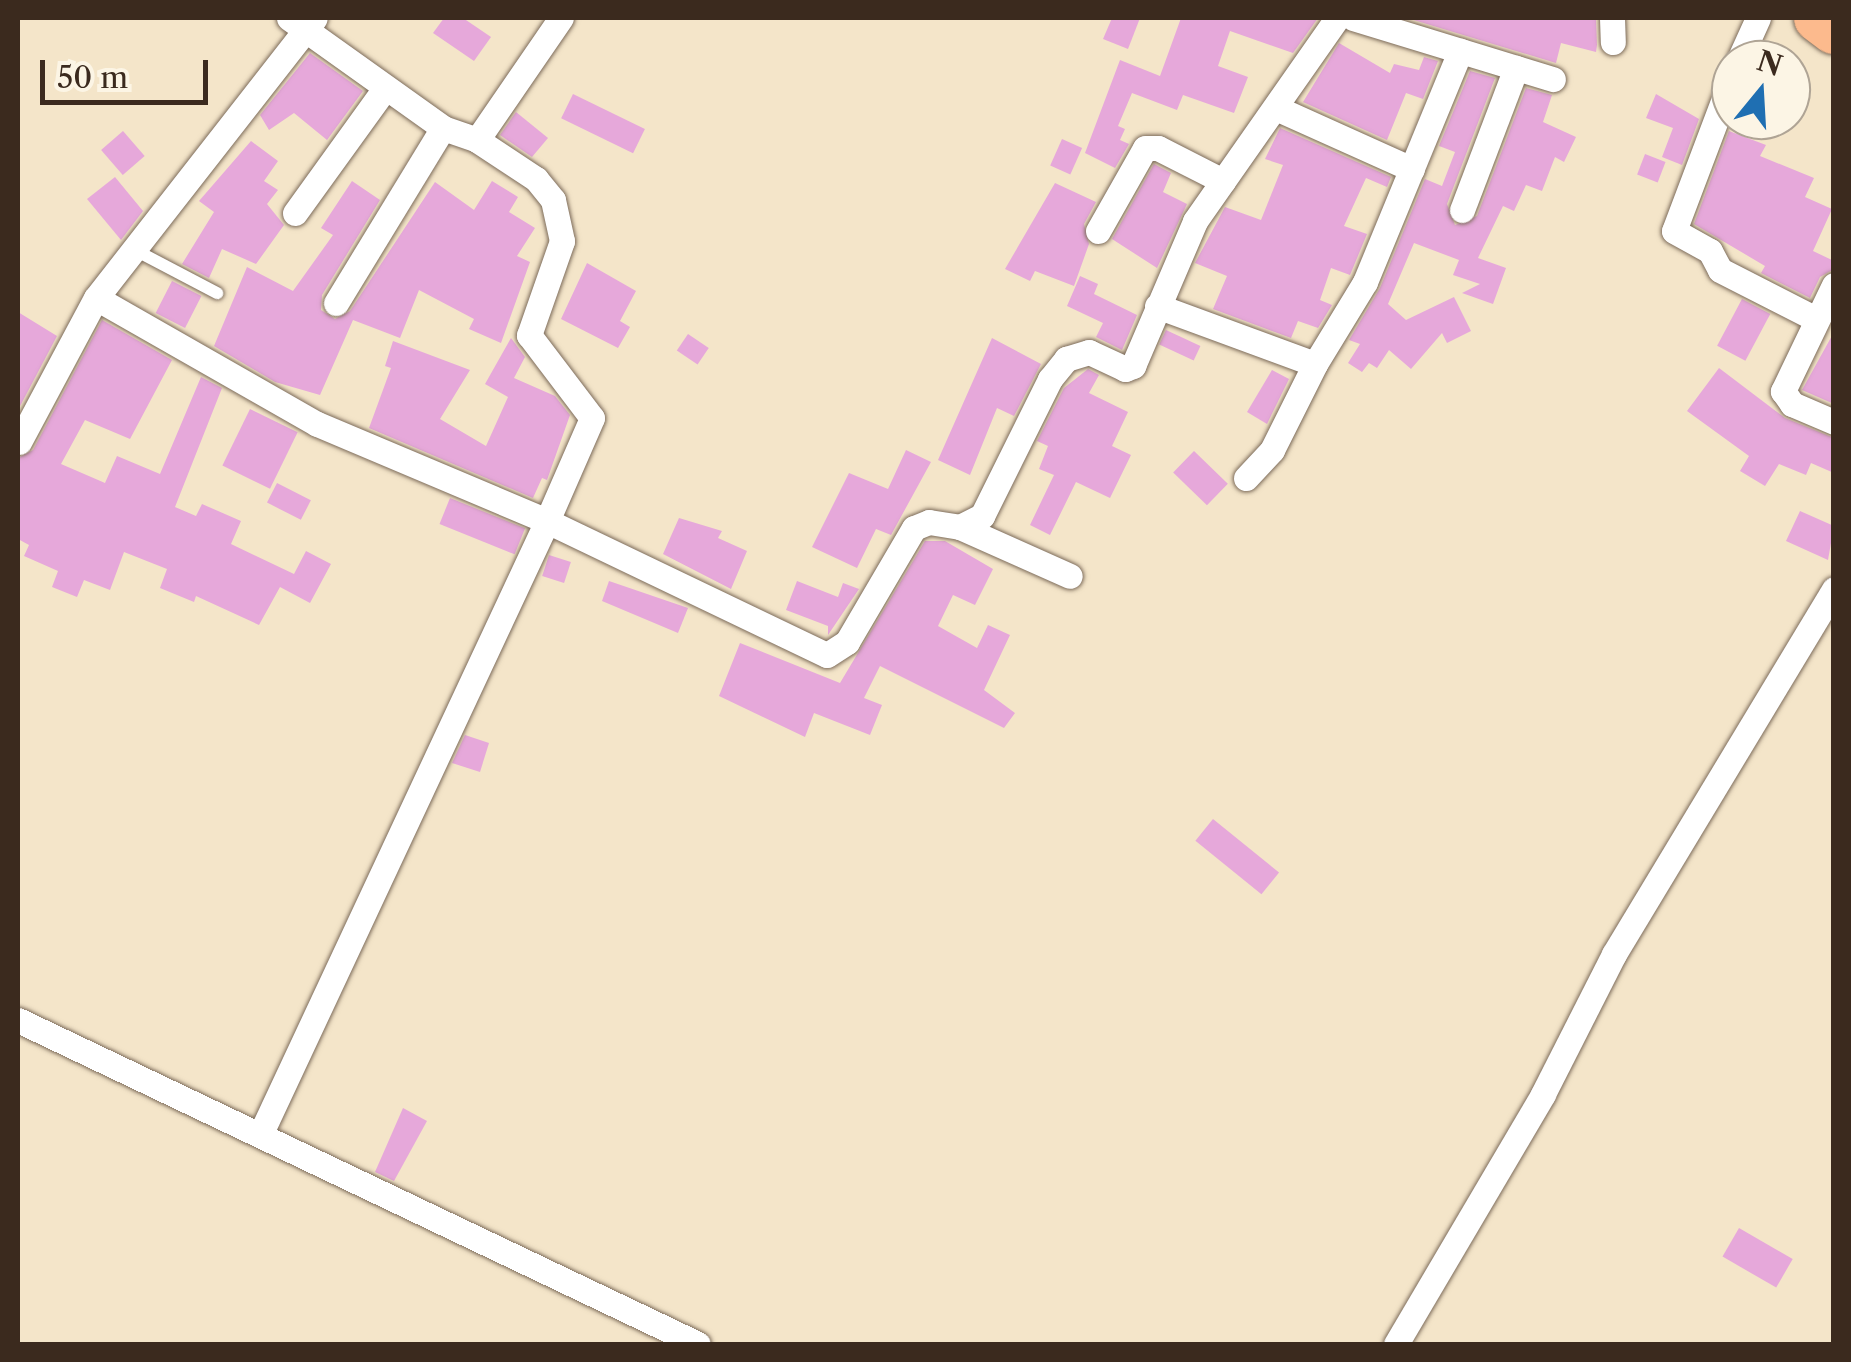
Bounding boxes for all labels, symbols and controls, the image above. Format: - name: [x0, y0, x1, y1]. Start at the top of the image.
- scale bar: [45, 40, 212, 102]
- north arrow: [1711, 40, 1811, 140]
- text: N: [1753, 43, 1786, 83]
- text: 50 m: [57, 59, 128, 96]

